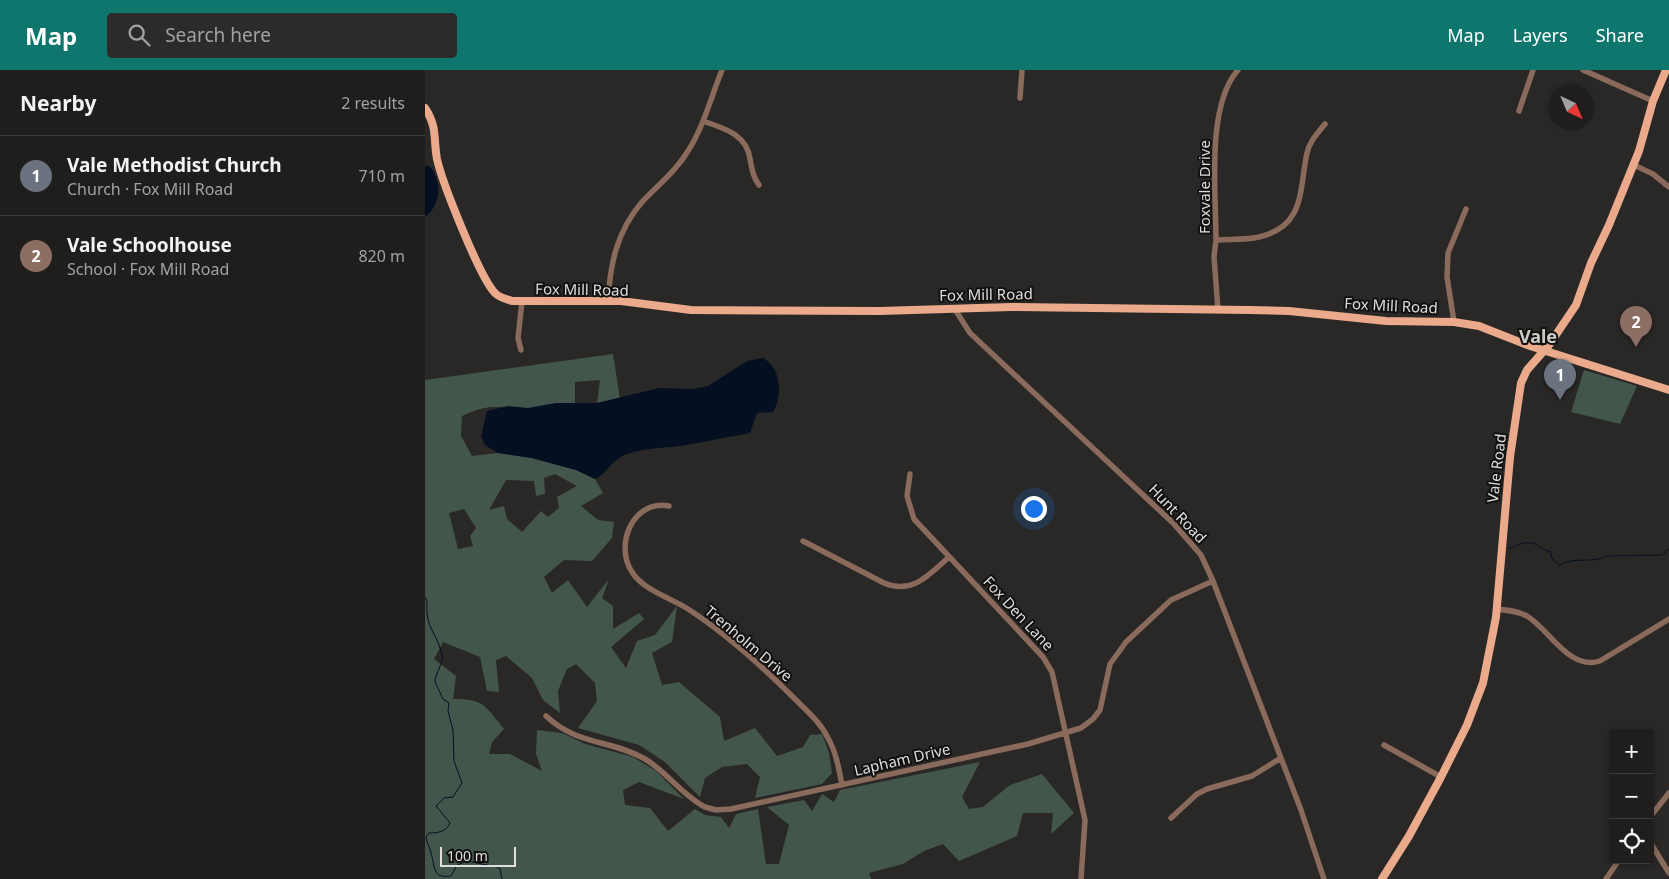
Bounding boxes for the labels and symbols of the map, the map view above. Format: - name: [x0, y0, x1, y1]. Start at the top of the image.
- north arrow: [1549, 85, 1594, 130]
- street label: Foxvale Drive: [1194, 140, 1214, 234]
- street label: Fox Mill Road: [535, 278, 629, 300]
- street label: Fox Mill Road: [939, 283, 1033, 305]
- street label: Fox Mill Road: [1344, 293, 1438, 317]
- pin: 2: [1620, 306, 1652, 347]
- district label: Vale: [1519, 324, 1557, 348]
- pin: 1: [1544, 359, 1576, 400]
- street label: Vale Road: [1482, 432, 1510, 504]
- street label: Hunt Road: [1145, 479, 1211, 547]
- your location: [1021, 496, 1047, 522]
- street label: Fox Den Lane: [979, 571, 1059, 655]
- street label: Trenholm Drive: [701, 600, 797, 686]
- street label: Lapham Drive: [852, 738, 952, 780]
- scale bar: [440, 844, 516, 867]

